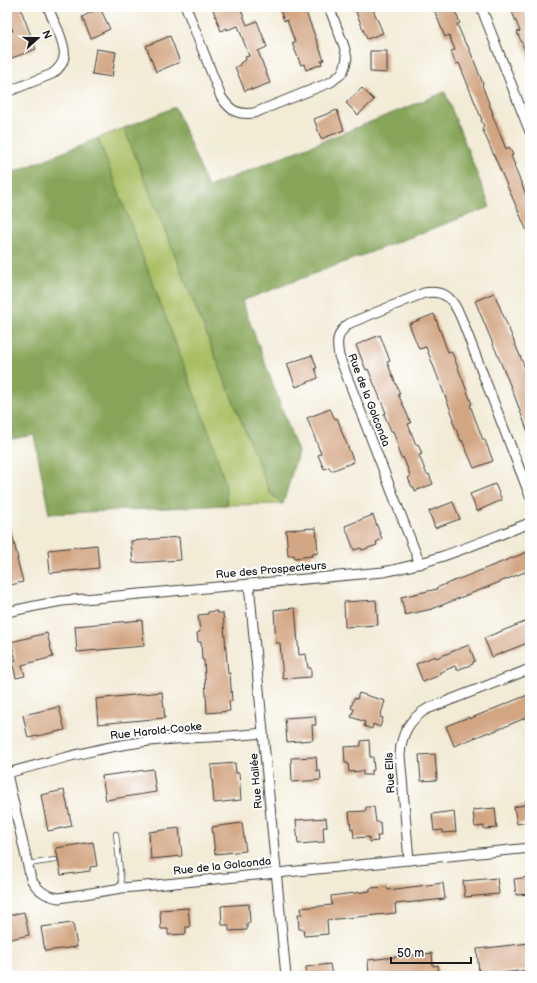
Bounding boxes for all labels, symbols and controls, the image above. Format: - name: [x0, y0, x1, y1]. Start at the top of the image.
- north arrow: [18, 18, 58, 58]
- text: N: [39, 28, 54, 41]
- street label: Rue de la Golconda: [345, 352, 393, 448]
- street label: Rue des Prospecteurs: [215, 559, 327, 581]
- street label: Rue Harold-Cooke: [109, 720, 203, 742]
- street label: Rue Hallée: [247, 752, 265, 809]
- street label: Rue Ells: [382, 752, 398, 794]
- street label: Rue de la Golconda: [172, 854, 272, 878]
- scale bar: [391, 939, 471, 965]
- text: 50 m: [397, 946, 424, 961]

